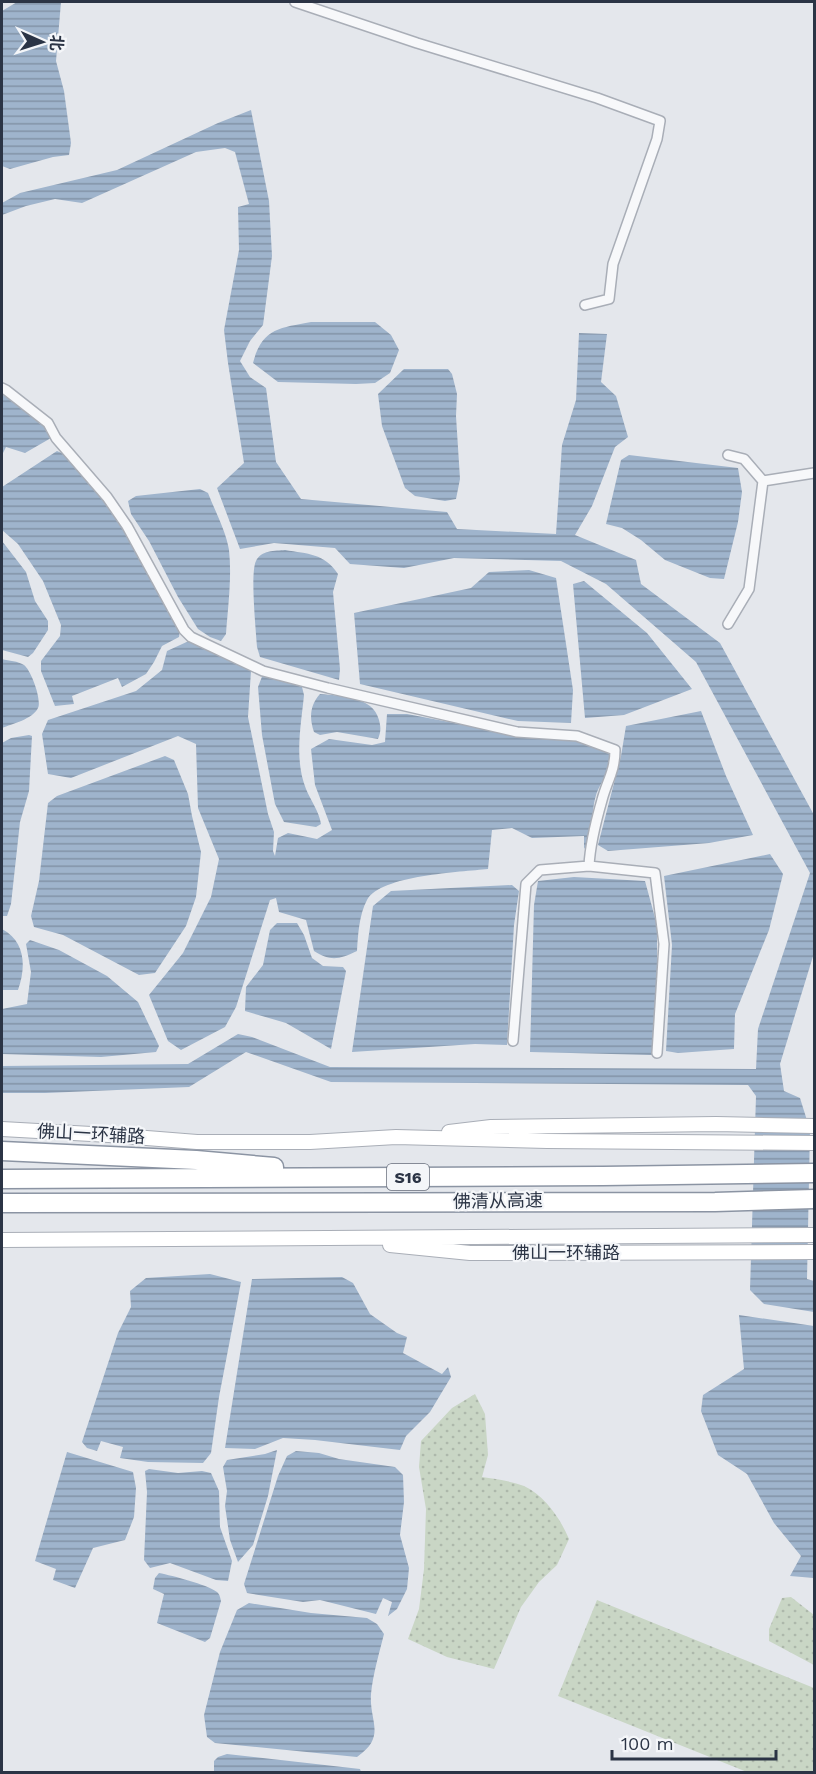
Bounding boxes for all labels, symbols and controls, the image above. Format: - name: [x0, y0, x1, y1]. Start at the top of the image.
- north arrow: [12, 12, 72, 72]
- text: 北: [47, 34, 66, 51]
- street label: 佛山一环辅路: [37, 1120, 146, 1147]
- road number: S16: [387, 1164, 429, 1190]
- street label: 佛清从高速: [453, 1189, 543, 1212]
- street label: 佛山一环辅路: [512, 1242, 620, 1263]
- scale bar: [612, 1723, 776, 1761]
- text: 100 m: [621, 1733, 674, 1754]

